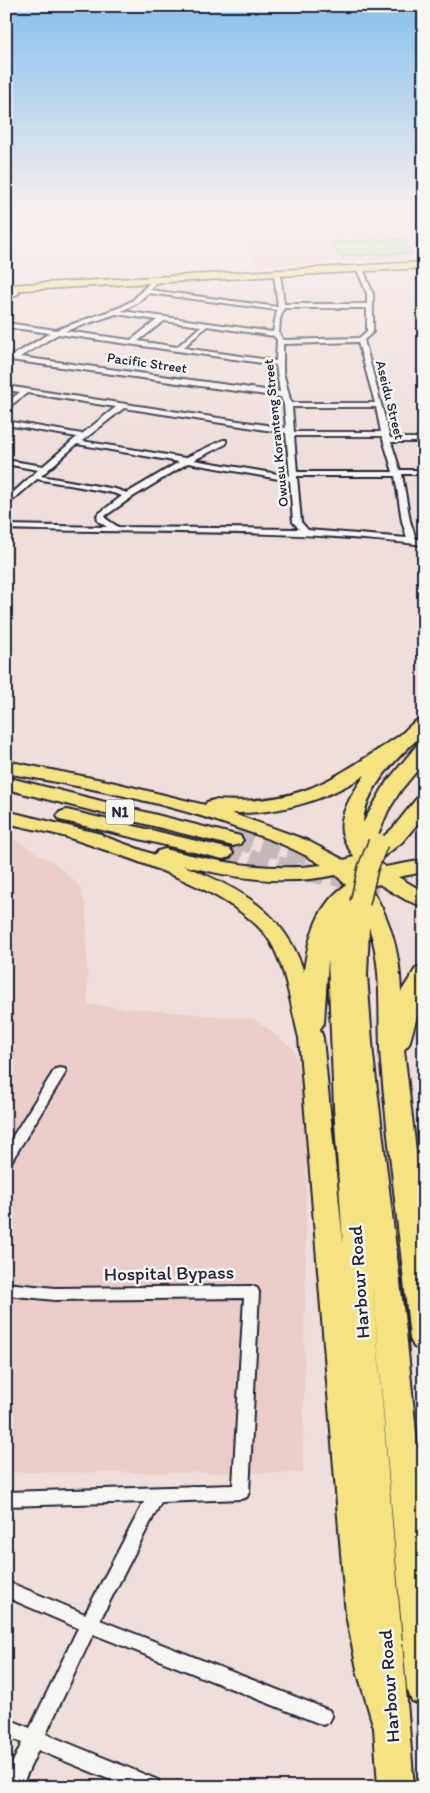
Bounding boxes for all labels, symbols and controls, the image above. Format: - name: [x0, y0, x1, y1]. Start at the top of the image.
- street label: Pacific Street: [106, 349, 188, 377]
- street label: Owusu Koranteng Street: [260, 358, 292, 508]
- street label: Aseidu Street: [372, 359, 408, 441]
- road number: N1: [106, 800, 134, 824]
- street label: Harbour Road: [344, 1224, 374, 1339]
- street label: Hospital Bypass: [104, 1260, 234, 1286]
- street label: Harbour Road: [374, 1628, 404, 1743]

